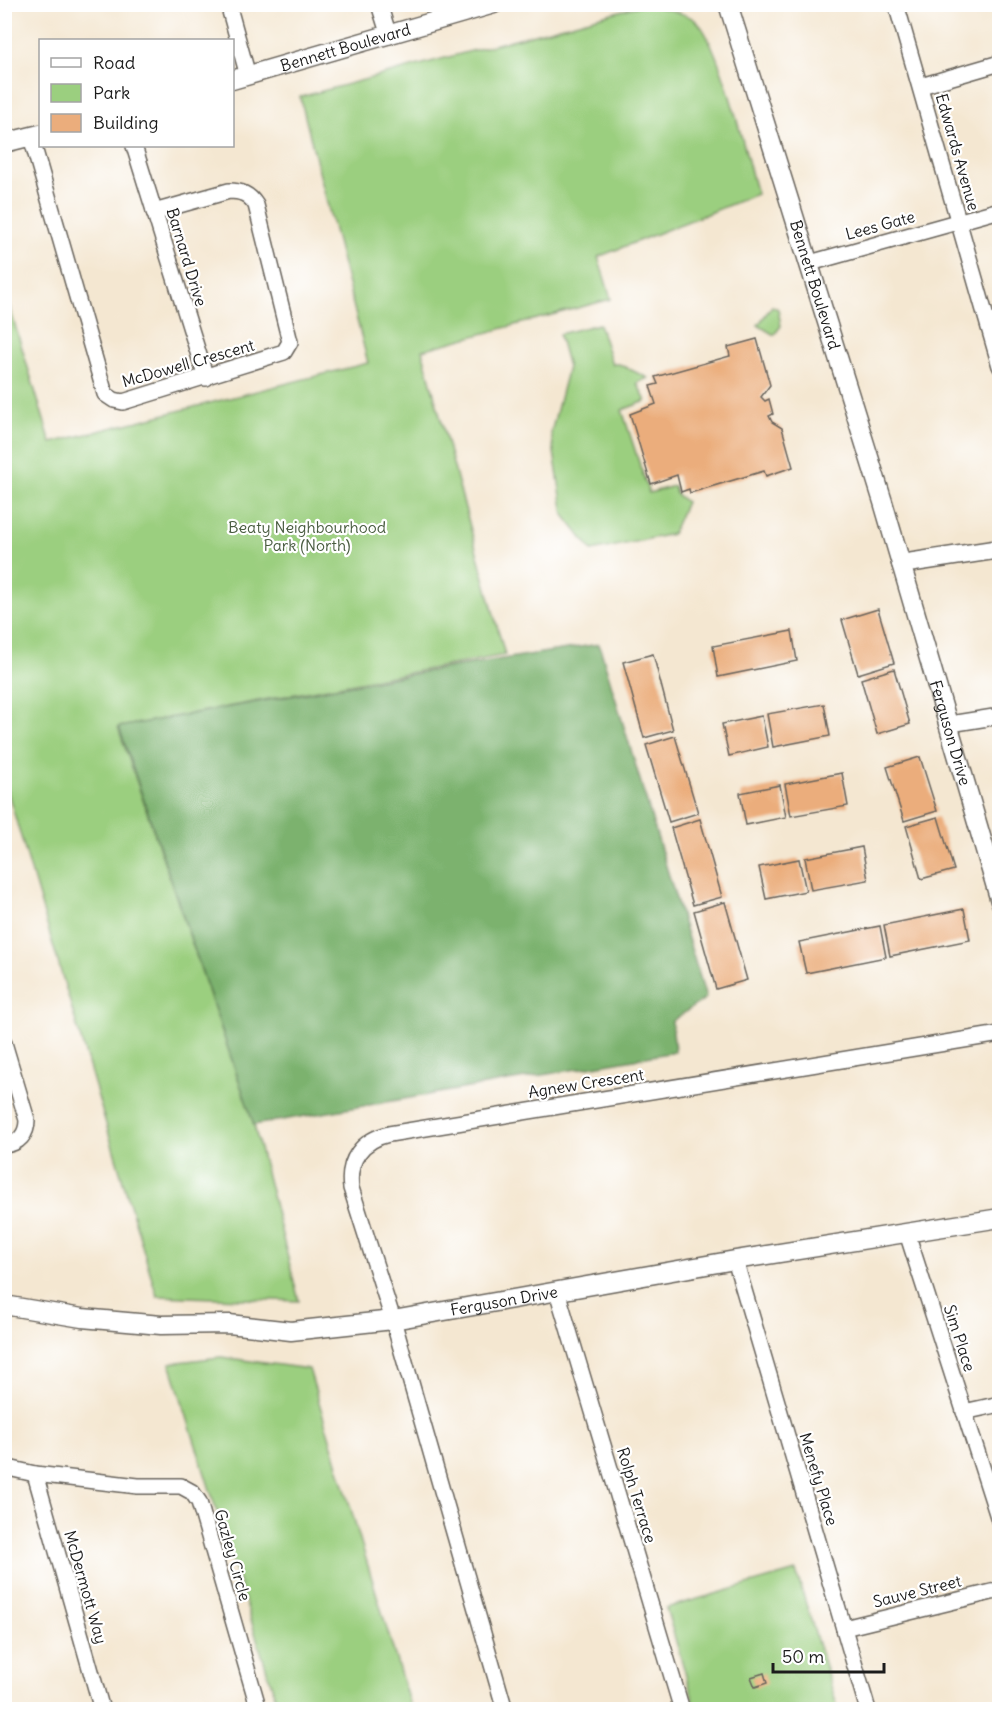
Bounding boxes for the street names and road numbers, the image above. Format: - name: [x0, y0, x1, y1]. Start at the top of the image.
- street label: Bennett Boulevard: [278, 19, 413, 75]
- street label: Edwards Avenue: [932, 91, 984, 213]
- street label: Barnard Drive: [163, 205, 211, 309]
- street label: Lees Gate: [843, 206, 917, 244]
- street label: Bennett Boulevard: [786, 218, 845, 352]
- street label: McDowell Crescent: [120, 334, 257, 391]
- street label: Ferguson Drive: [926, 678, 976, 788]
- street label: Agnew Crescent: [527, 1064, 646, 1102]
- street label: Ferguson Drive: [449, 1281, 559, 1320]
- street label: Sim Place: [940, 1302, 980, 1374]
- street label: Menefy Place: [795, 1430, 843, 1528]
- street label: Rolph Terrace: [613, 1445, 661, 1545]
- street label: Gazley Circle: [210, 1507, 256, 1603]
- street label: McDermott Way: [60, 1528, 112, 1646]
- street label: Sauve Street: [871, 1570, 964, 1612]

